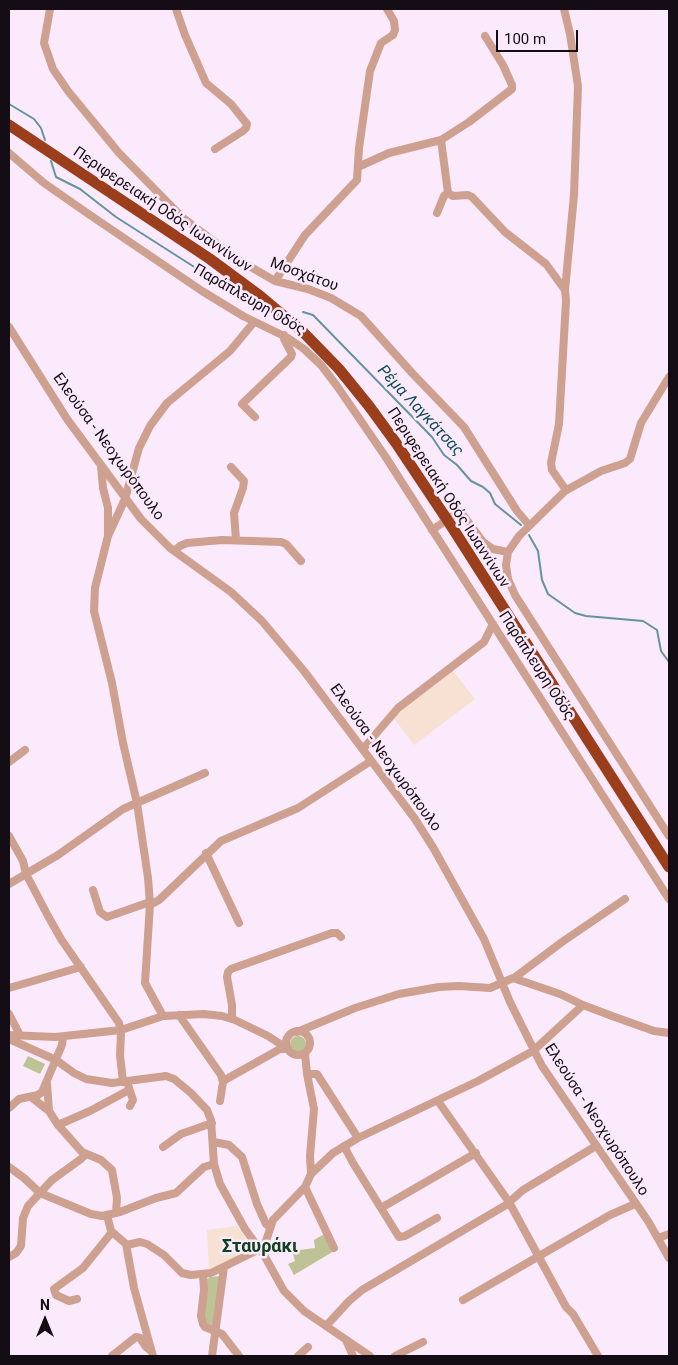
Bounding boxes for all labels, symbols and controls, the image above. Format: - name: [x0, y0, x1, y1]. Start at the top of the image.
- scale bar: [498, 20, 580, 52]
- text: 100 m: [504, 30, 546, 48]
- street label: Περιφερειακή Οδός Ιωαννίνων: [69, 143, 255, 277]
- street label: Μοσχάτου: [267, 254, 341, 296]
- street label: Παράπλευρη Οδός: [190, 261, 308, 339]
- water label: Ρέμα Λαγκάτσας: [373, 361, 467, 461]
- street label: Ελεούσα - Νεοχωρόπουλο: [48, 370, 168, 524]
- street label: Περιφερειακή Οδός Ιωαννίνων: [383, 404, 513, 592]
- street label: Παράπλευρη Οδός: [494, 608, 578, 724]
- street label: Ελεούσα - Νεοχωρόπουλο: [325, 681, 445, 835]
- street label: Ελεούσα - Νεοχωρόπουλο: [540, 1041, 652, 1199]
- district label: Σταυράκι: [222, 1236, 298, 1258]
- north arrow: [20, 1295, 70, 1345]
- text: N: [40, 1297, 50, 1313]

